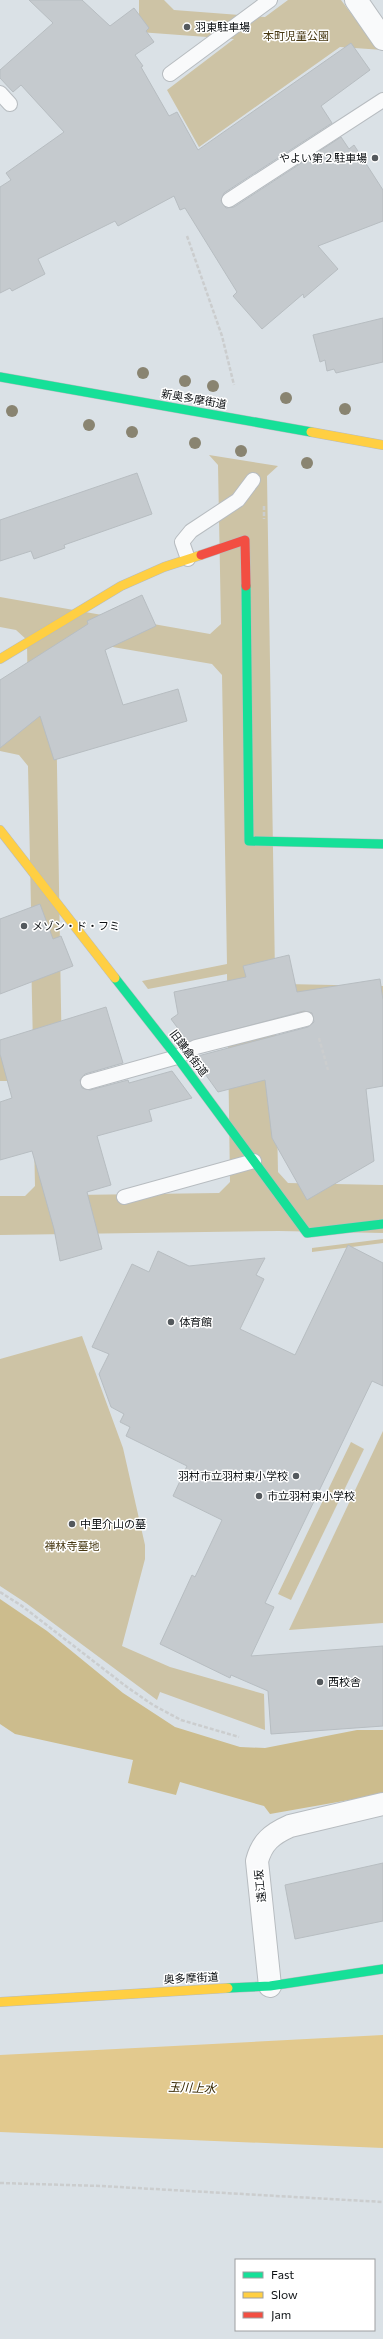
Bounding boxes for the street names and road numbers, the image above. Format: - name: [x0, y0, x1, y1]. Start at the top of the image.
- street label: 新奥多摩街道: [160, 386, 228, 411]
- street label: 旧鎌倉街道: [168, 1027, 211, 1079]
- street label: 遠江坂: [251, 1869, 268, 1903]
- street label: 奥多摩街道: [163, 1970, 219, 1985]

